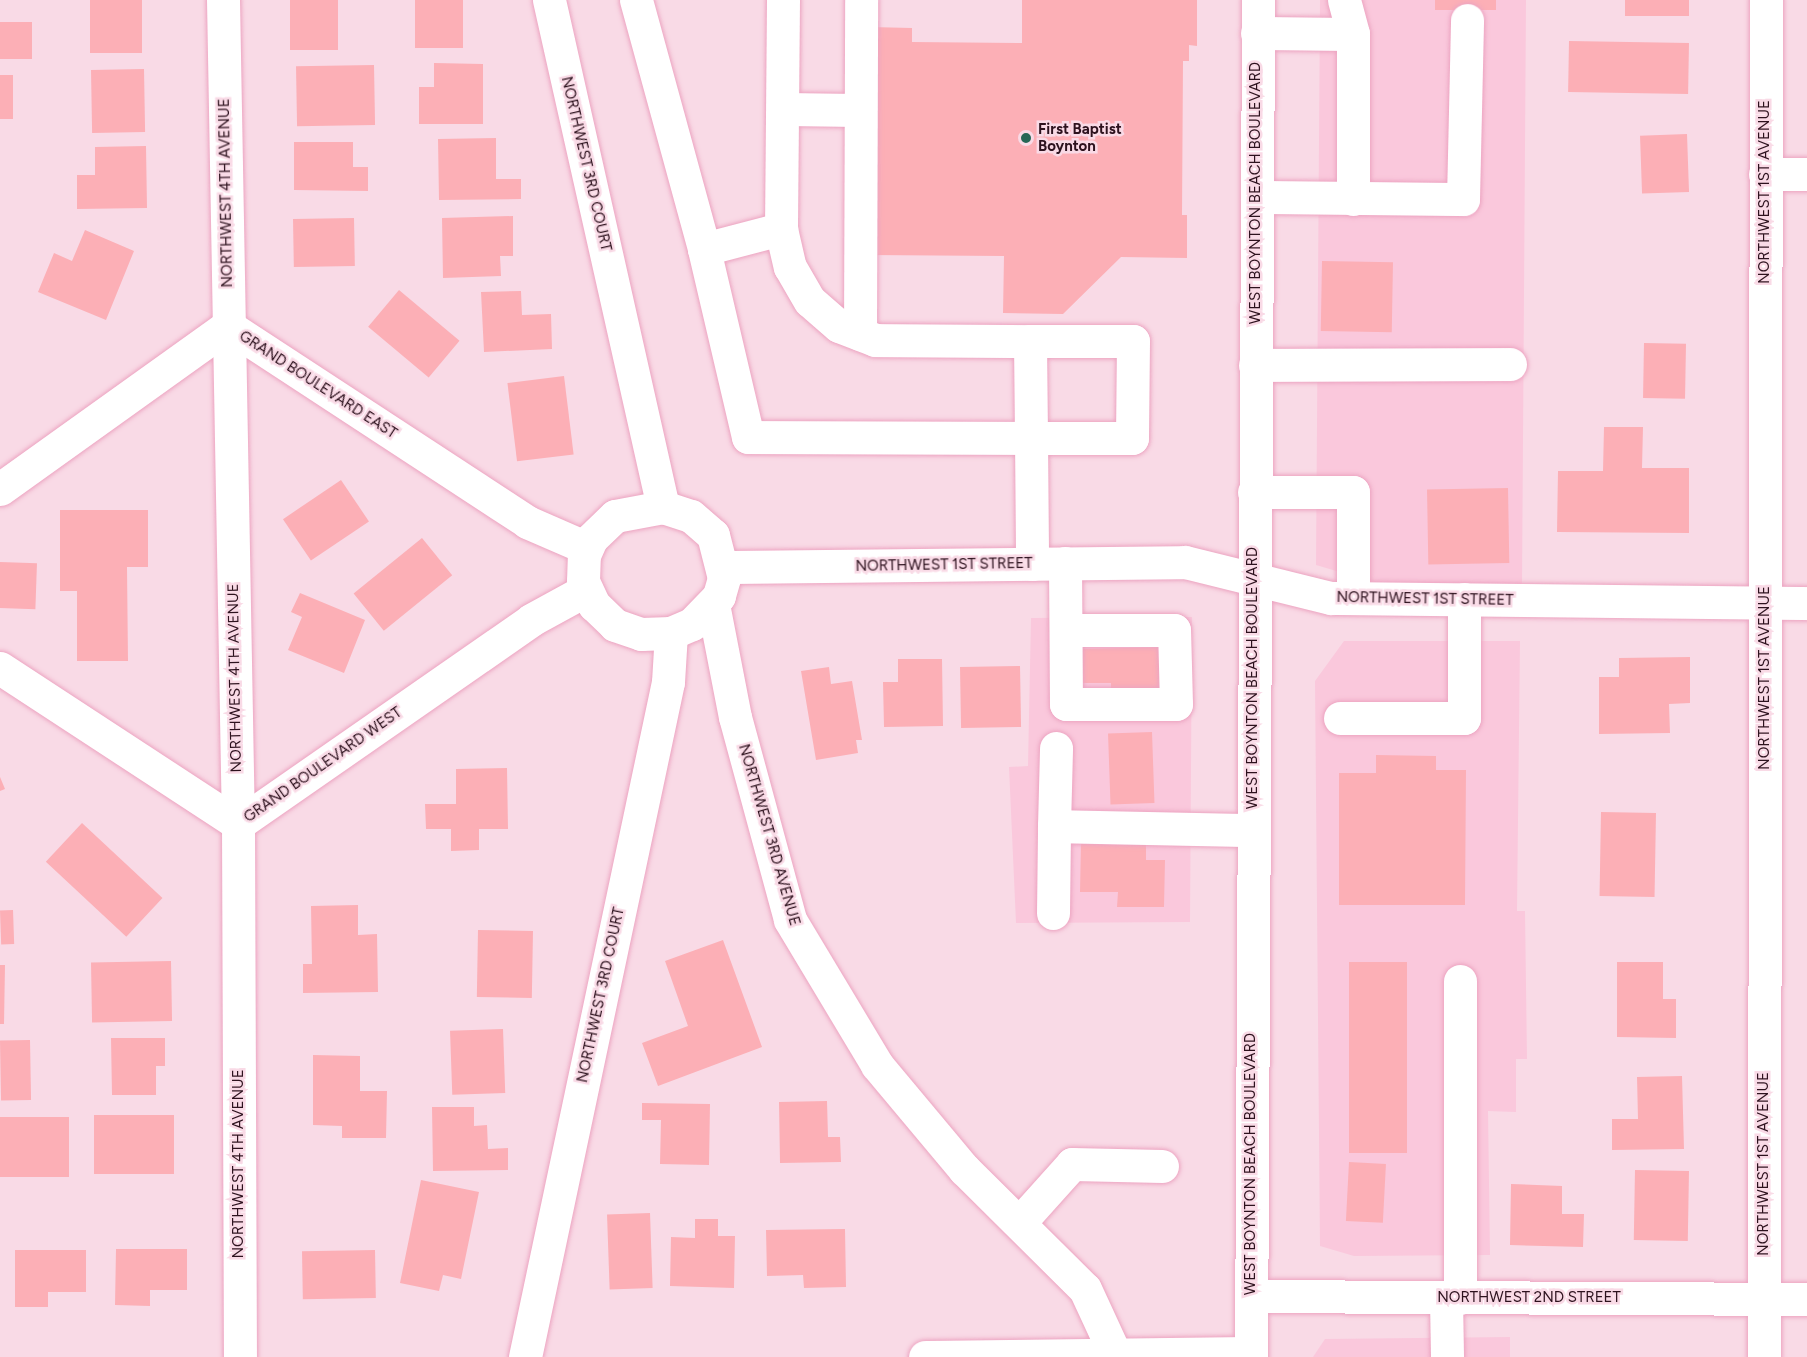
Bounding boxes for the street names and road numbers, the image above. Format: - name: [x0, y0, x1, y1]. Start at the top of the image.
- street label: WEST BOYNTON BEACH BOULEVARD: [1247, 62, 1265, 324]
- street label: NORTHWEST 3RD COURT: [557, 75, 615, 253]
- street label: NORTHWEST 4TH AVENUE: [215, 98, 237, 288]
- street label: NORTHWEST 1ST AVENUE: [1756, 100, 1774, 284]
- street label: GRAND BOULEVARD EAST: [236, 327, 400, 443]
- street label: WEST BOYNTON BEACH BOULEVARD: [1244, 547, 1262, 809]
- street label: NORTHWEST 1ST STREET: [855, 554, 1033, 576]
- street label: NORTHWEST 4TH AVENUE: [224, 583, 246, 773]
- street label: NORTHWEST 1ST AVENUE: [1756, 586, 1774, 770]
- street label: NORTHWEST 1ST STREET: [1336, 588, 1514, 610]
- street label: GRAND BOULEVARD WEST: [241, 703, 405, 827]
- street label: NORTHWEST 3RD AVENUE: [734, 742, 804, 928]
- street label: NORTHWEST 3RD COURT: [574, 906, 628, 1084]
- street label: WEST BOYNTON BEACH BOULEVARD: [1242, 1033, 1260, 1295]
- street label: NORTHWEST 4TH AVENUE: [230, 1069, 248, 1259]
- street label: NORTHWEST 1ST AVENUE: [1755, 1072, 1773, 1256]
- street label: NORTHWEST 2ND STREET: [1437, 1289, 1621, 1307]

